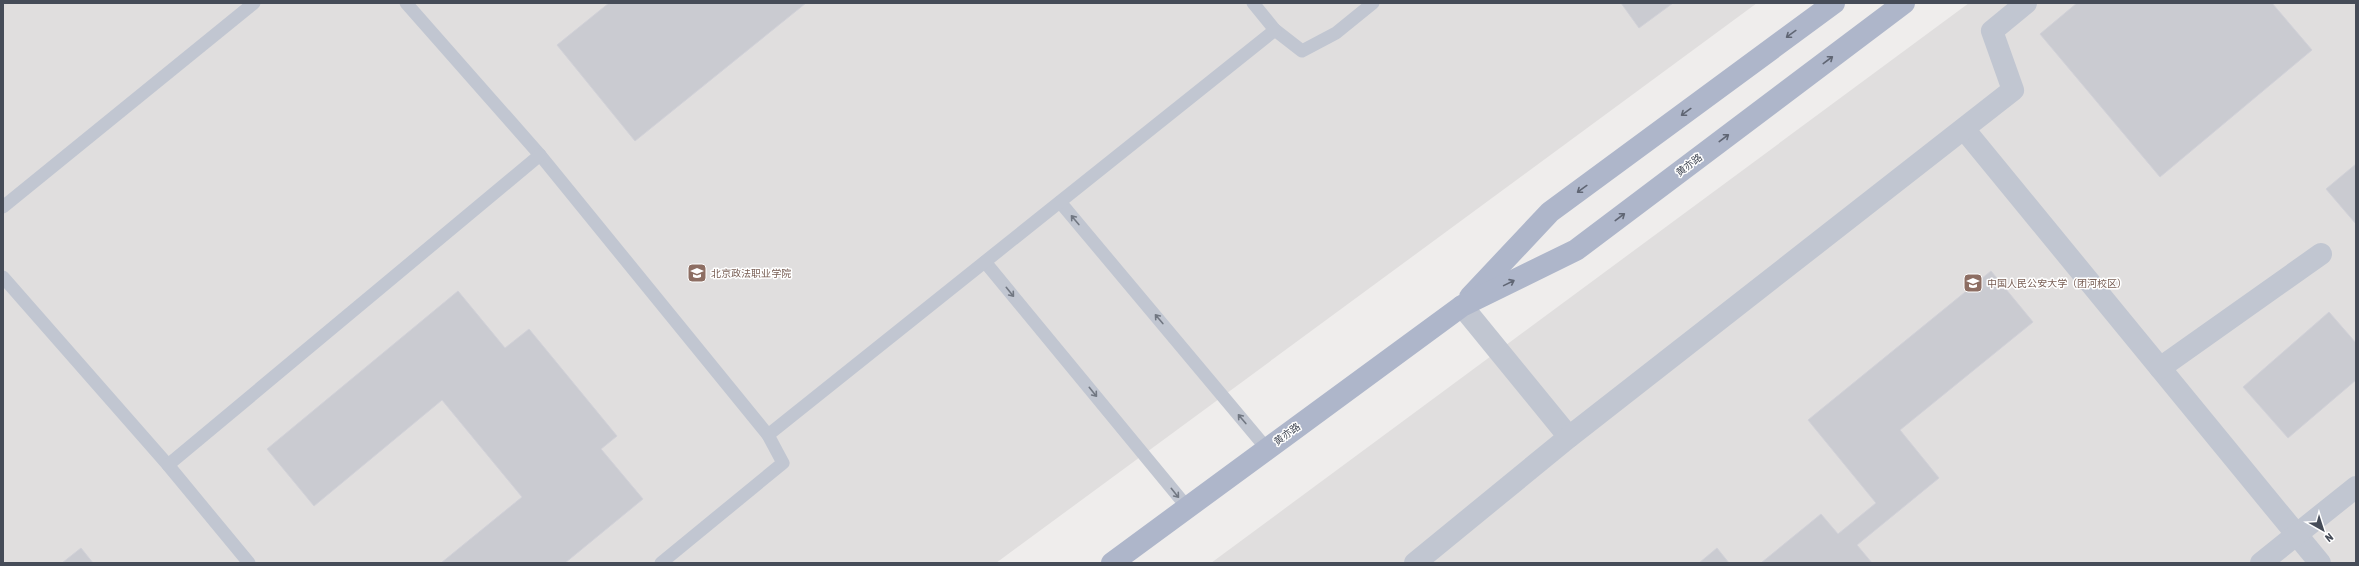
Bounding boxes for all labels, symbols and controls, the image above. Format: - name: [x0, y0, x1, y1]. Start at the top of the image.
- one-way arrow: [1786, 30, 1797, 39]
- one-way arrow: [1822, 56, 1833, 64]
- one-way arrow: [1681, 107, 1692, 116]
- one-way arrow: [1719, 134, 1730, 143]
- street label: 黄亦路: [1674, 152, 1704, 178]
- one-way arrow: [1576, 184, 1587, 193]
- one-way arrow: [1615, 213, 1626, 221]
- one-way arrow: [1070, 214, 1079, 225]
- school or university icon: 北京政法职业学院: [686, 262, 708, 284]
- place label: 北京政法职业学院: [711, 268, 791, 279]
- school or university icon: 中国人民公安大学（团河校区）: [1962, 272, 1984, 294]
- place label: 中国人民公安大学（团河校区）: [1987, 278, 2127, 289]
- one-way arrow: [1503, 279, 1515, 286]
- one-way arrow: [1006, 286, 1015, 297]
- one-way arrow: [1154, 314, 1163, 325]
- one-way arrow: [1088, 387, 1097, 398]
- one-way arrow: [1238, 413, 1247, 424]
- street label: 黄亦路: [1272, 421, 1302, 447]
- one-way arrow: [1171, 487, 1180, 498]
- north arrow: [2303, 510, 2343, 550]
- text: N: [2323, 531, 2336, 544]

